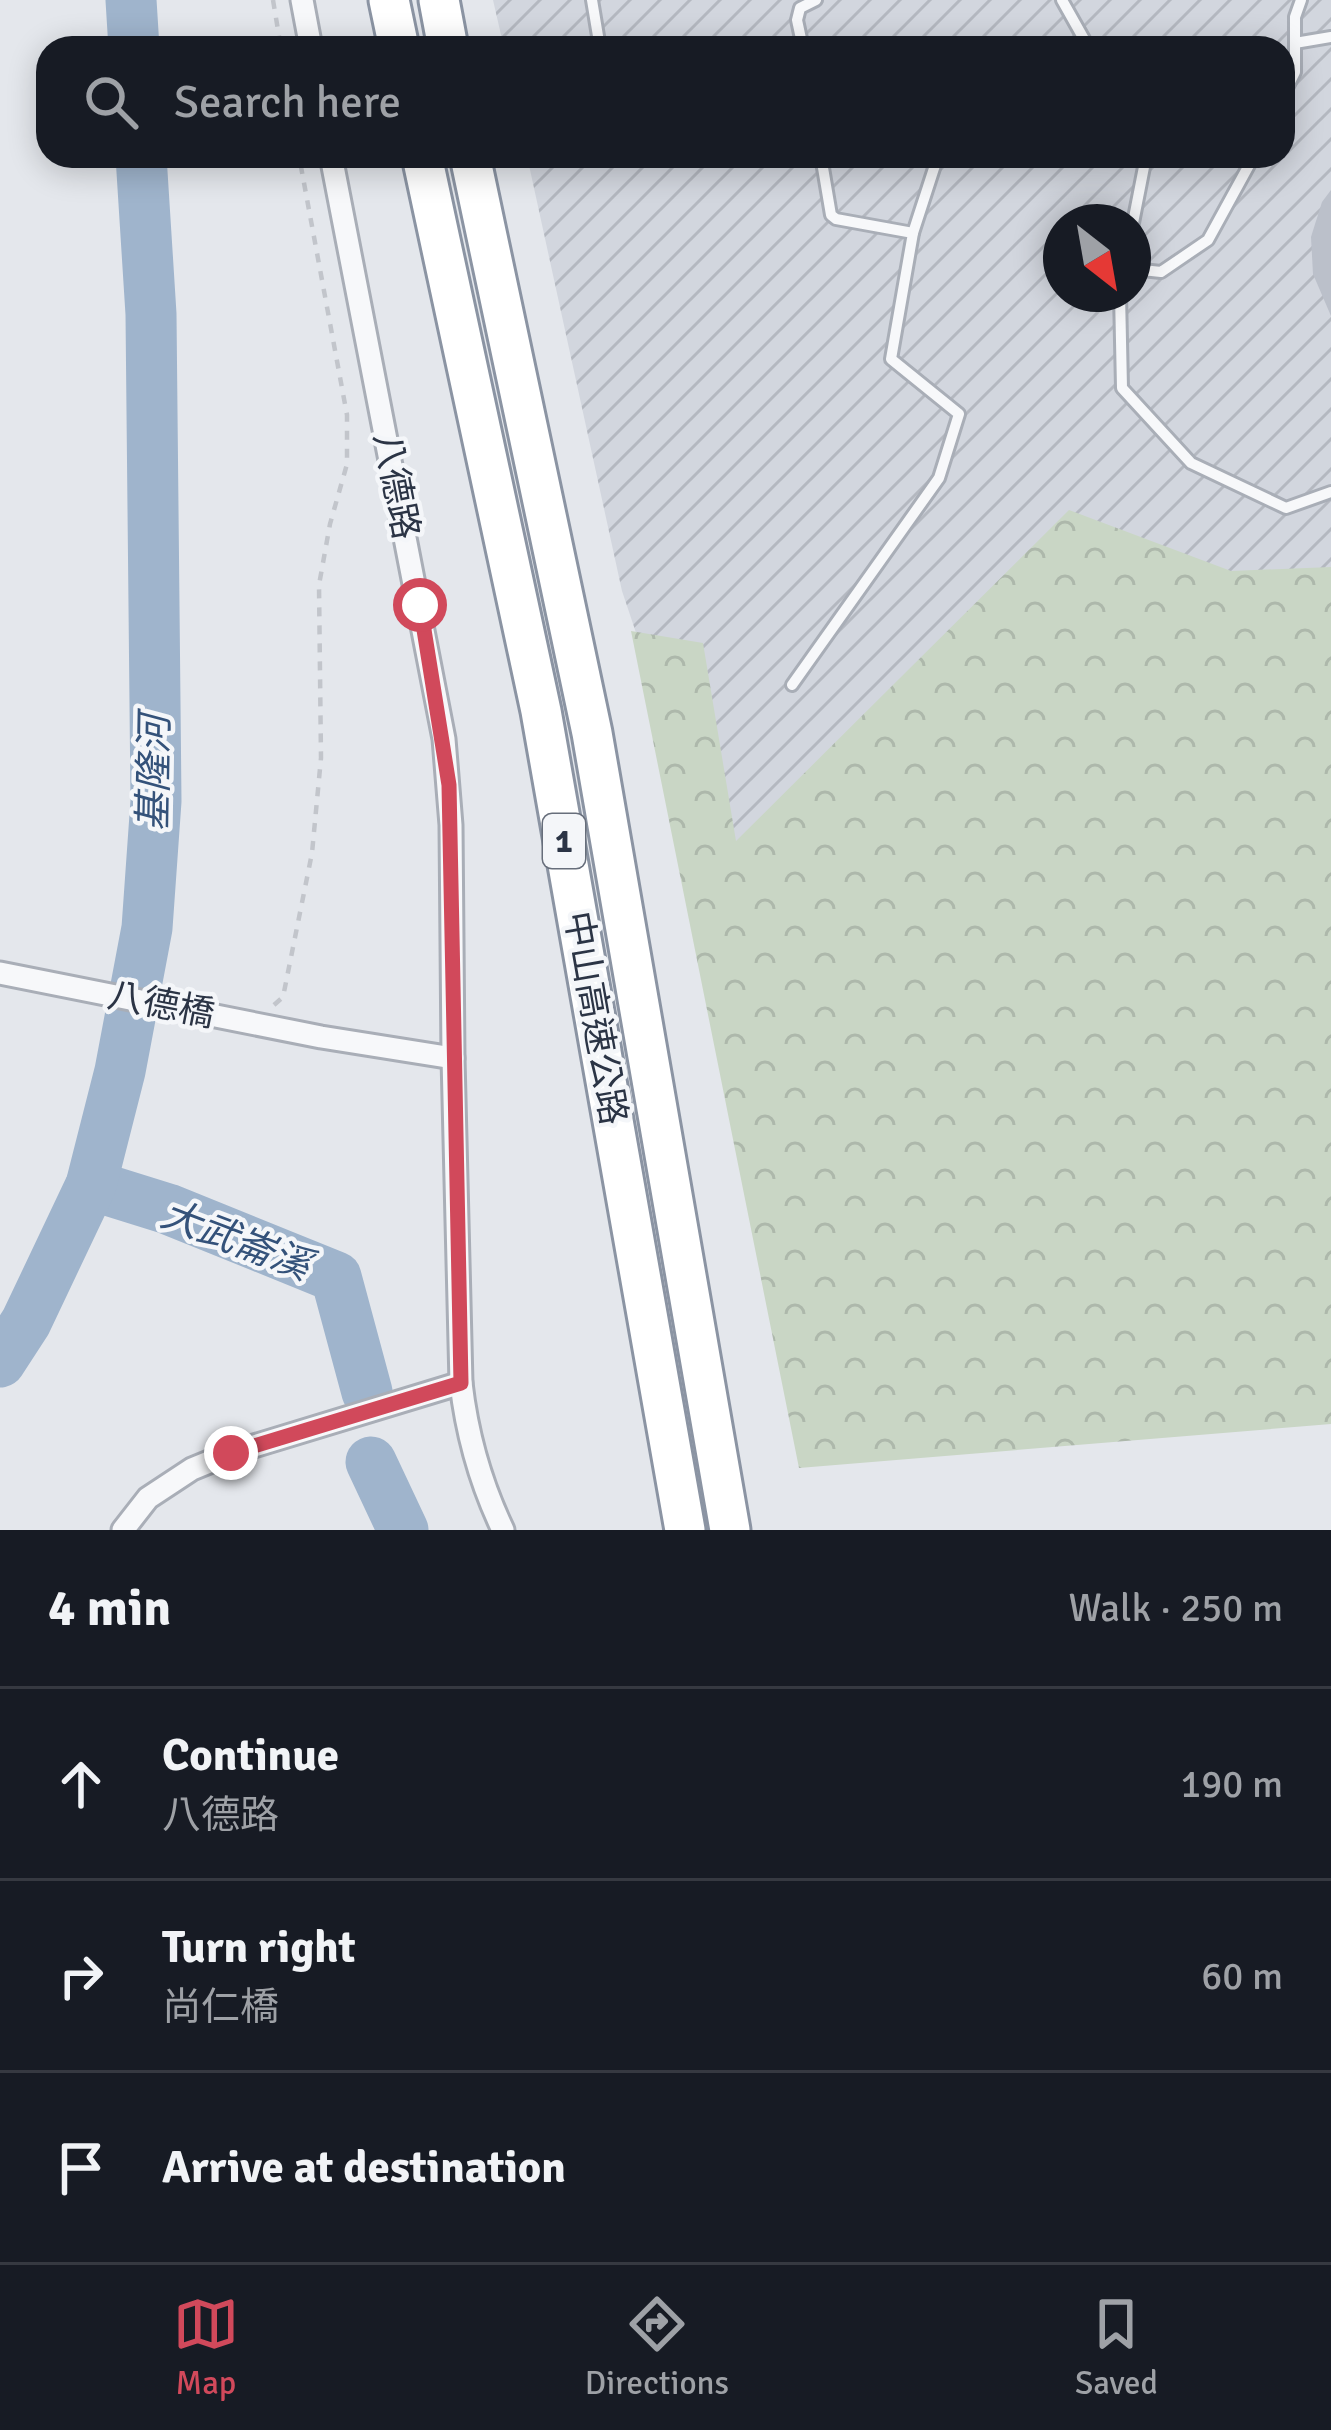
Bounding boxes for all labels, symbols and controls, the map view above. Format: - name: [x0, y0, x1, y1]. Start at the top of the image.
- search box: [36, 36, 1295, 168]
- icon: search: [78, 69, 144, 135]
- text: Search here: [174, 75, 401, 130]
- north arrow: [1043, 204, 1151, 312]
- street label: 八德路: [364, 429, 428, 543]
- route start: [393, 578, 447, 632]
- water label: 基隆河: [129, 707, 179, 832]
- road number: 1: [543, 814, 585, 868]
- street label: 中山高速公路: [554, 908, 636, 1128]
- street label: 八德橋: [104, 973, 218, 1037]
- water label: 大武崙溪: [155, 1190, 322, 1292]
- route end: [204, 1426, 258, 1480]
- text: 4 min: [48, 1577, 171, 1640]
- text: Walk · 250 m: [1069, 1584, 1283, 1632]
- text: Continue: [162, 1728, 339, 1783]
- icon: ahead: [48, 1751, 114, 1817]
- text: 190 m: [1180, 1760, 1283, 1808]
- text: 八德路: [162, 1791, 279, 1839]
- text: Turn right: [162, 1920, 356, 1975]
- icon: right: [48, 1943, 114, 2009]
- text: 60 m: [1201, 1952, 1283, 2000]
- text: 尚仁橋: [162, 1983, 279, 2031]
- icon: arrive: [48, 2135, 114, 2201]
- text: Arrive at destination: [162, 2140, 566, 2195]
- tab: Map: [173, 2291, 239, 2404]
- tab: Directions: [585, 2291, 729, 2404]
- tab: Saved: [1075, 2291, 1158, 2404]

